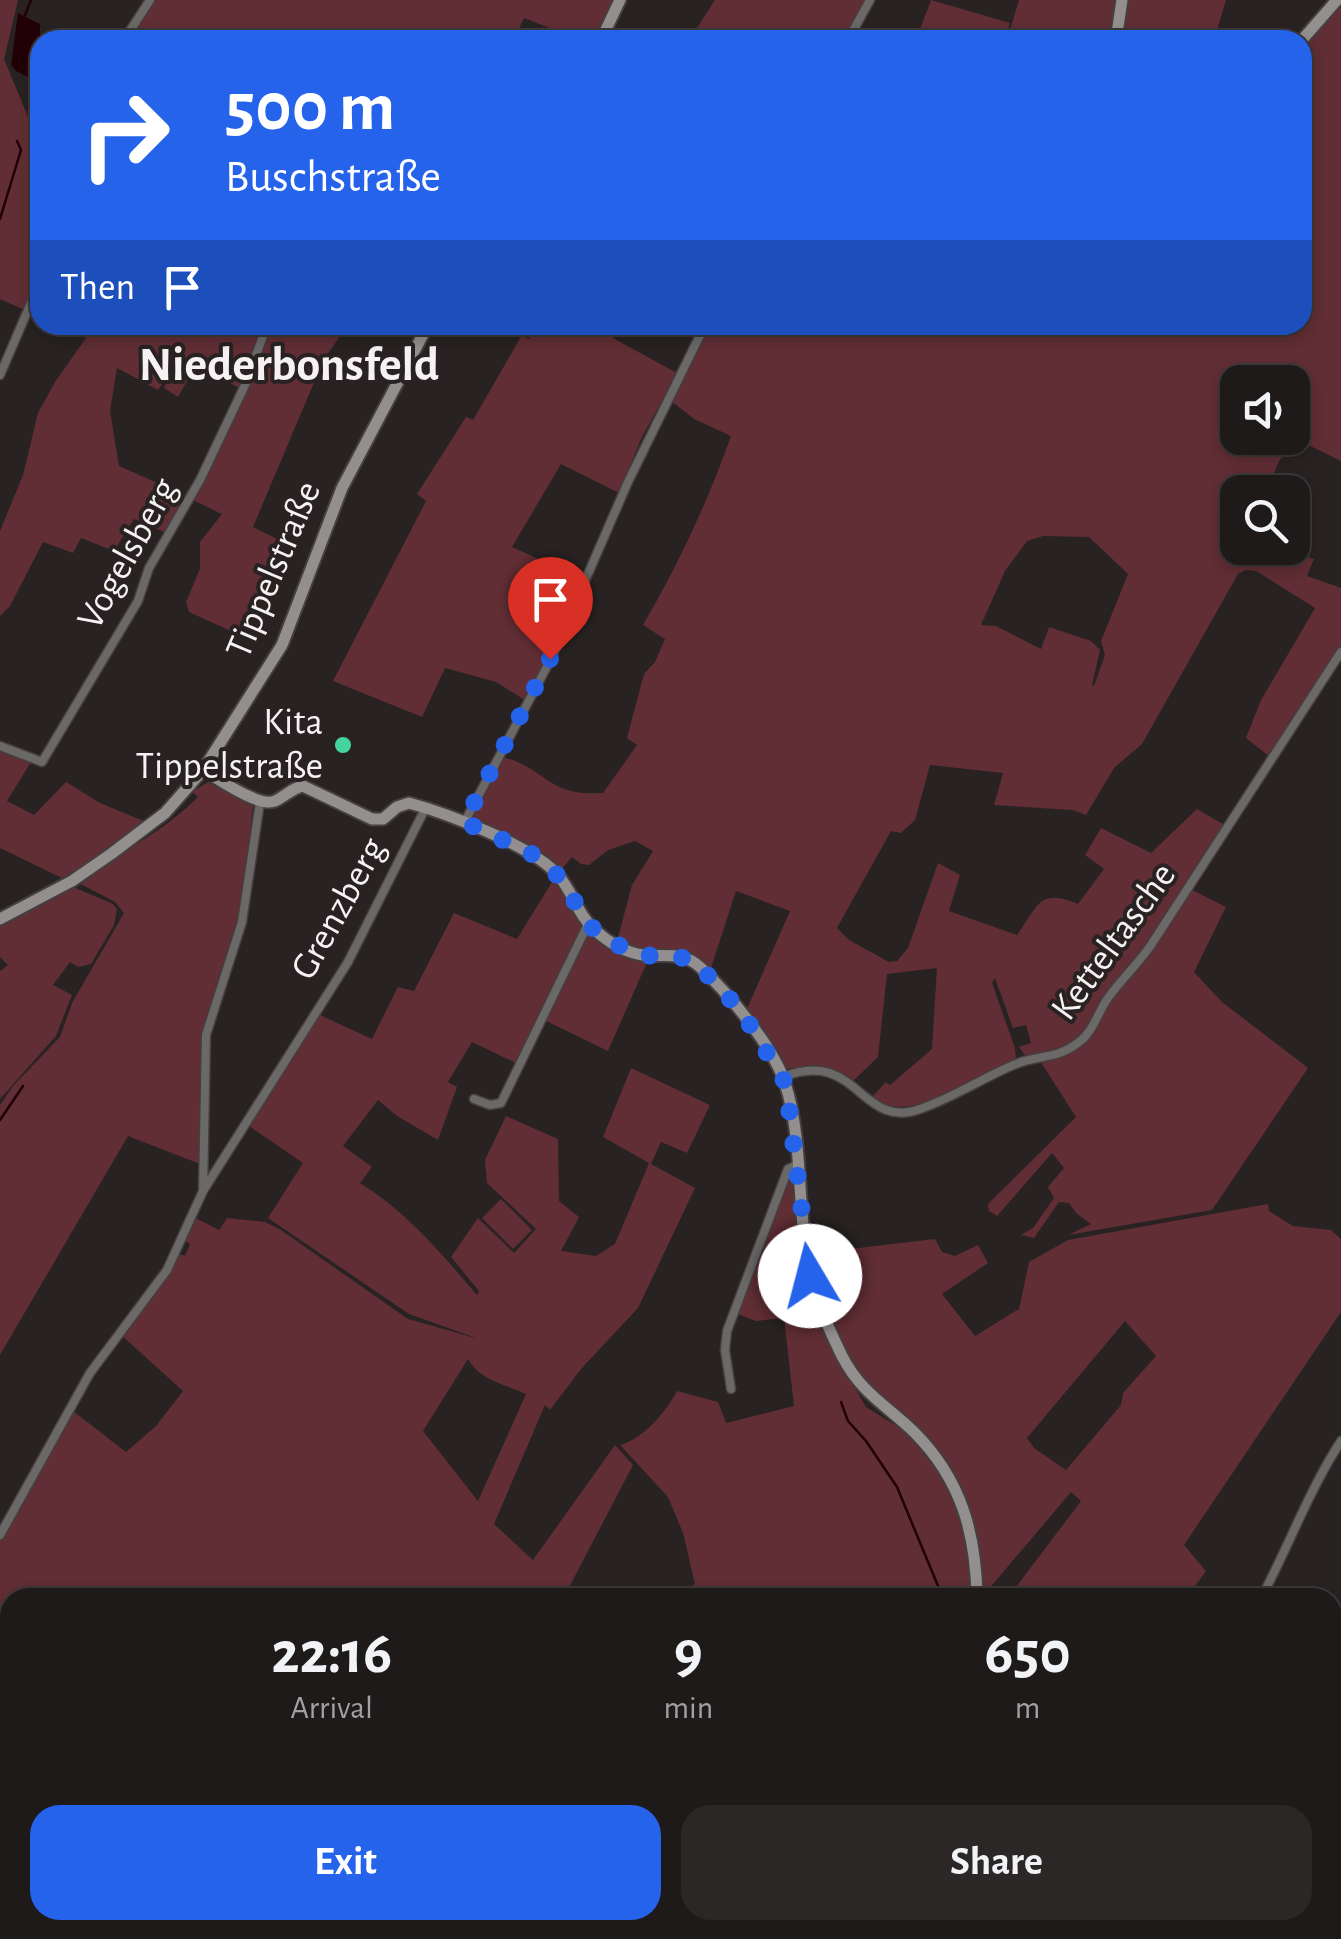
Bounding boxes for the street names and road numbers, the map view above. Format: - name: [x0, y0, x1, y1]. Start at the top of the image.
- street label: Vogelsberg: [71, 472, 185, 636]
- street label: Tippelstraße: [220, 476, 328, 664]
- street label: Grenzberg: [285, 832, 393, 986]
- street label: Ketteltasche: [1045, 857, 1183, 1027]

